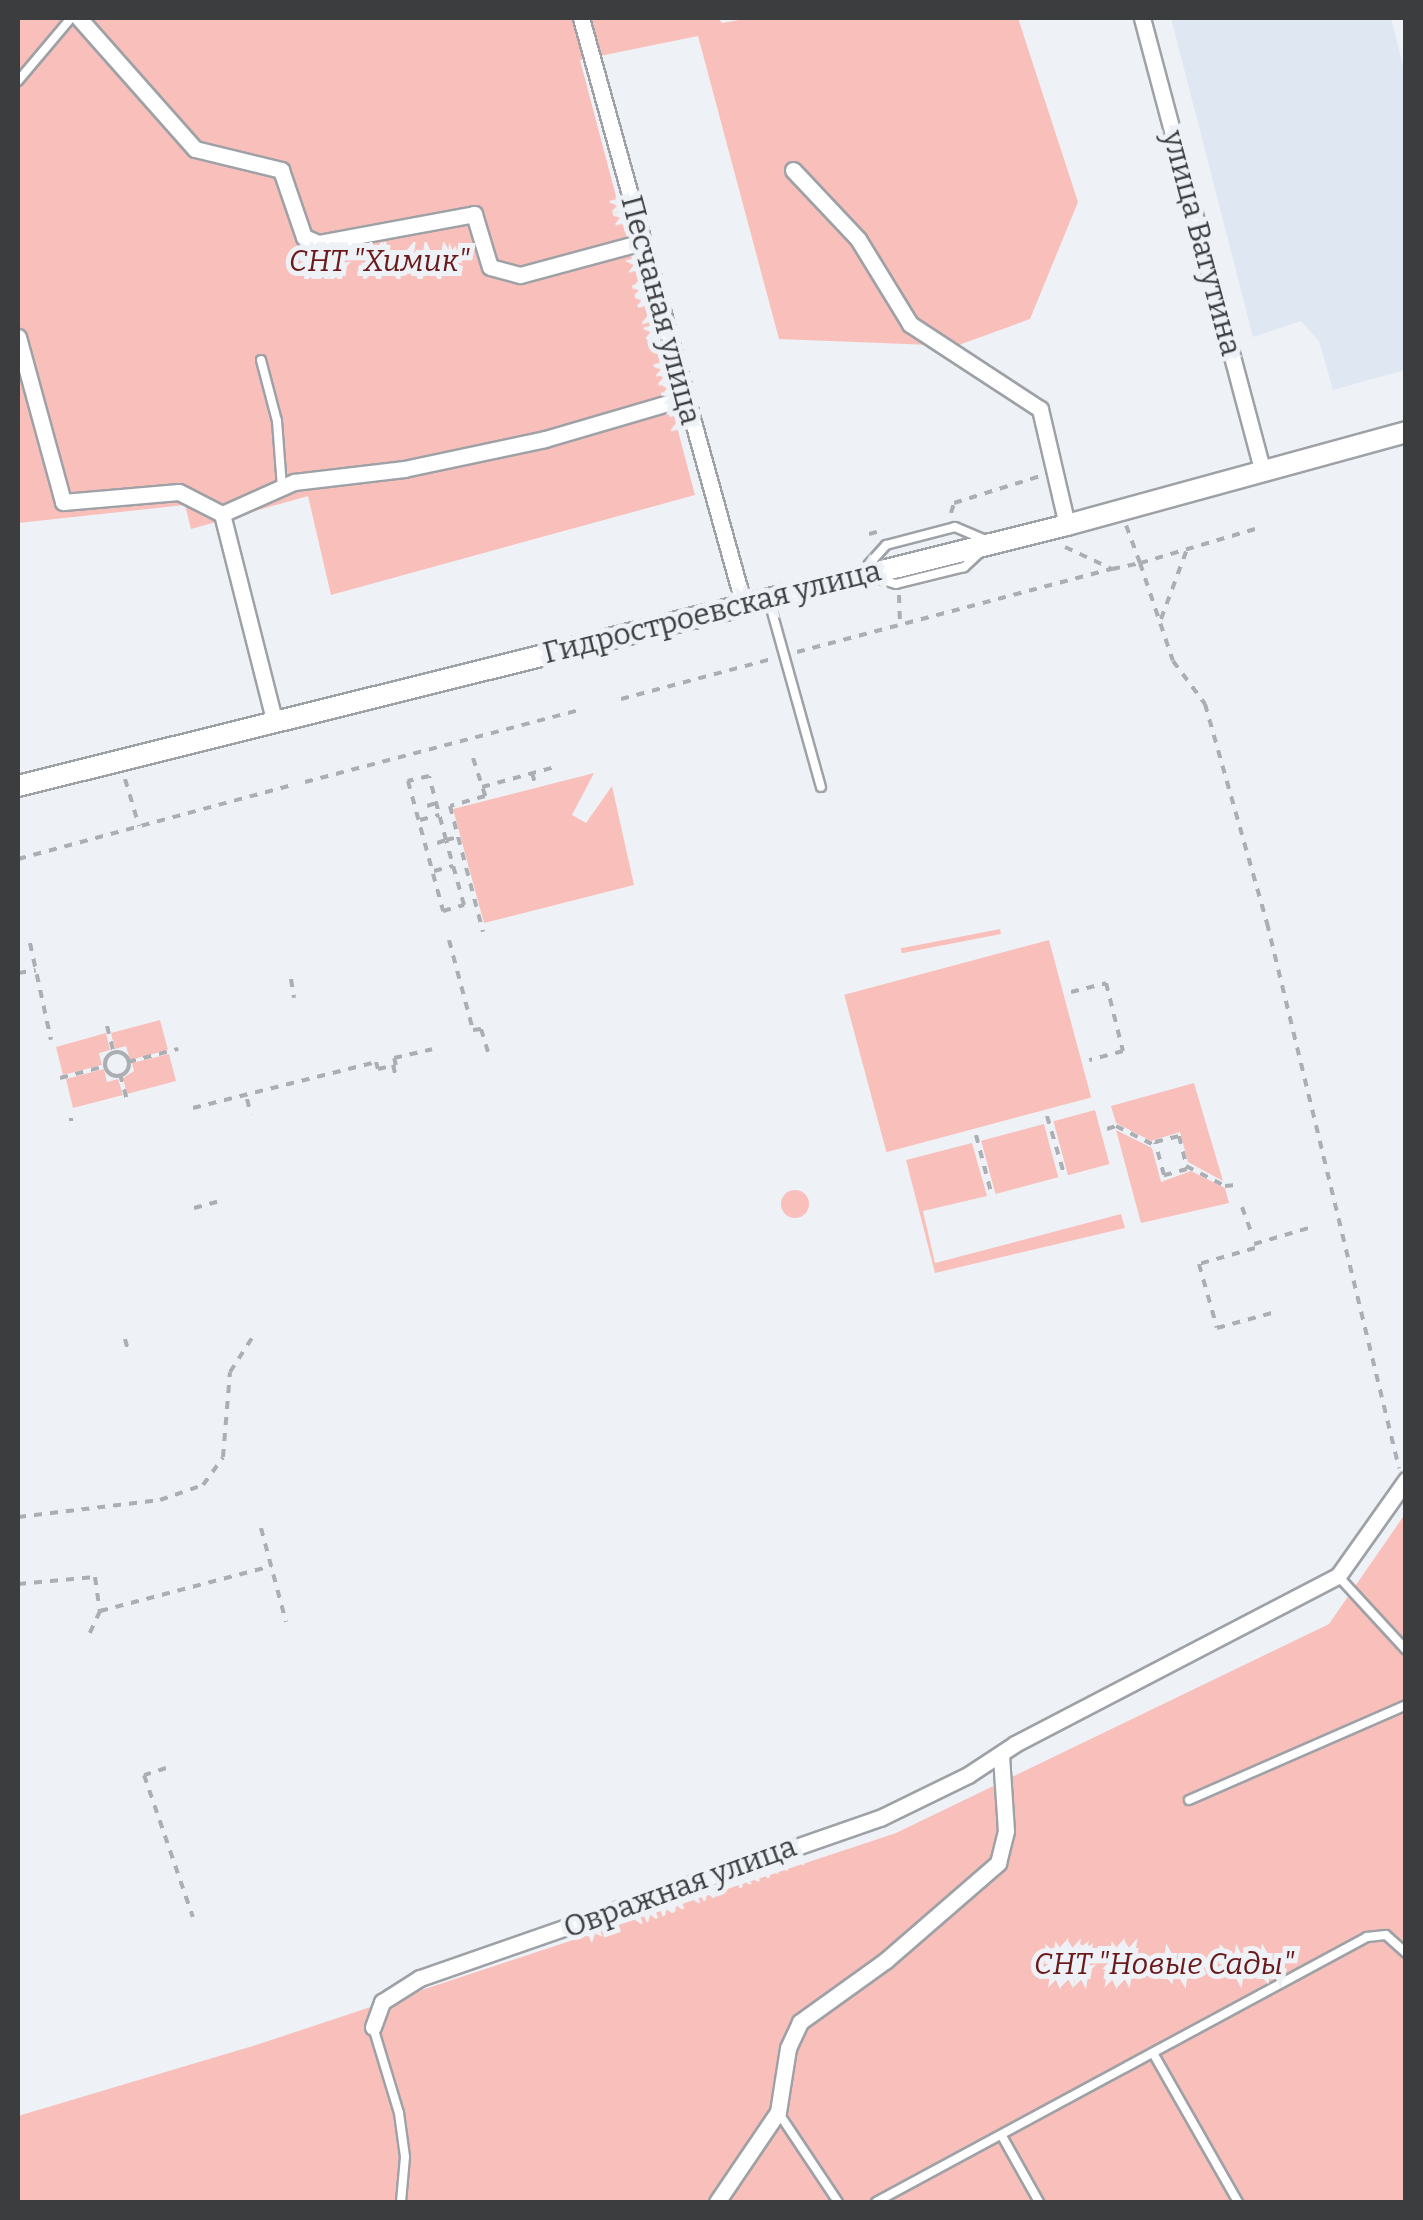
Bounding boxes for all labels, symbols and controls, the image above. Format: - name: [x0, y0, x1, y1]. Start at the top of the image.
- street label: улица Ватутина: [1155, 127, 1249, 359]
- street label: Песчаная улица: [613, 192, 709, 428]
- park label: СНТ "Химик": [289, 243, 469, 279]
- street label: Гидростроевская улица: [539, 553, 885, 671]
- street label: Овражная улица: [559, 1828, 801, 1946]
- park label: СНТ "Новые Сады": [1034, 1946, 1294, 1982]

